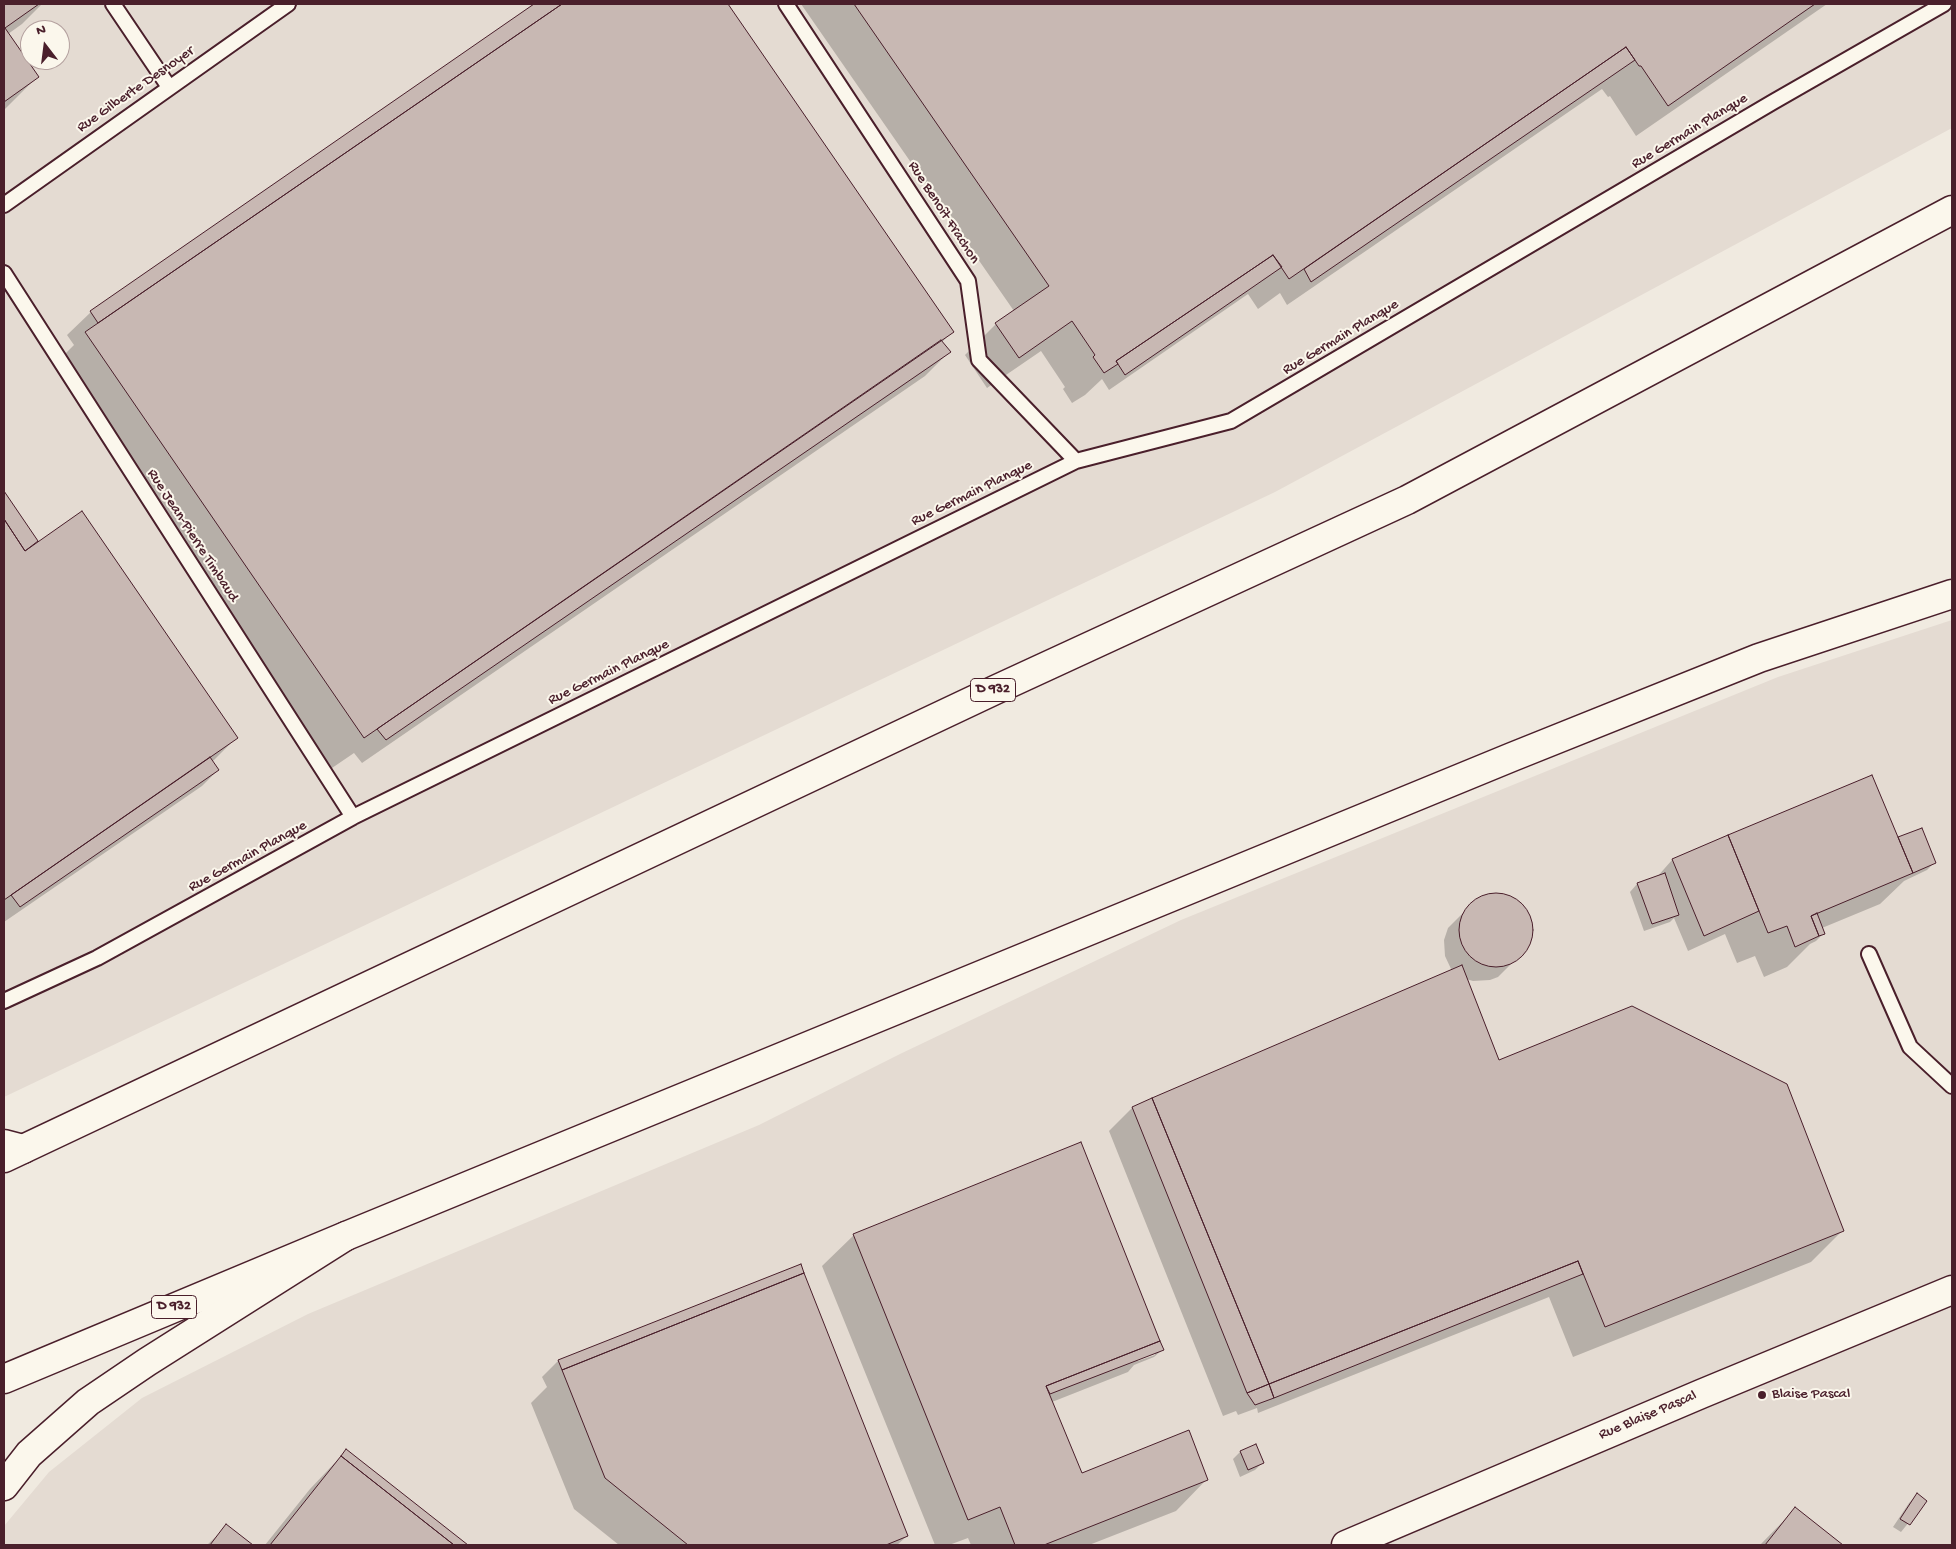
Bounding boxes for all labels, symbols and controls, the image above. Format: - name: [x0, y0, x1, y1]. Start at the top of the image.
- north arrow: [20, 20, 70, 70]
- text: N: [35, 22, 48, 40]
- street label: Rue Gilberte Desnoyer: [74, 43, 198, 137]
- street label: Rue Germain Planque: [1629, 90, 1751, 174]
- street label: Rue Benoît Frachon: [903, 158, 983, 268]
- street label: Rue Germain Planque: [1280, 296, 1402, 380]
- street label: Rue Germain Planque: [909, 457, 1035, 531]
- street label: Rue Jean-Pierre Timbaud: [142, 466, 242, 606]
- street label: Rue Germain Planque: [546, 636, 672, 710]
- road number: D 932: [970, 678, 1016, 702]
- street label: Rue Germain Planque: [186, 817, 310, 897]
- road number: D 932: [152, 1295, 196, 1318]
- place label: Blaise Pascal: [1772, 1386, 1850, 1404]
- street label: Rue Blaise Pascal: [1596, 1387, 1700, 1445]
- marker: Blaise Pascal: [1756, 1389, 1768, 1401]

